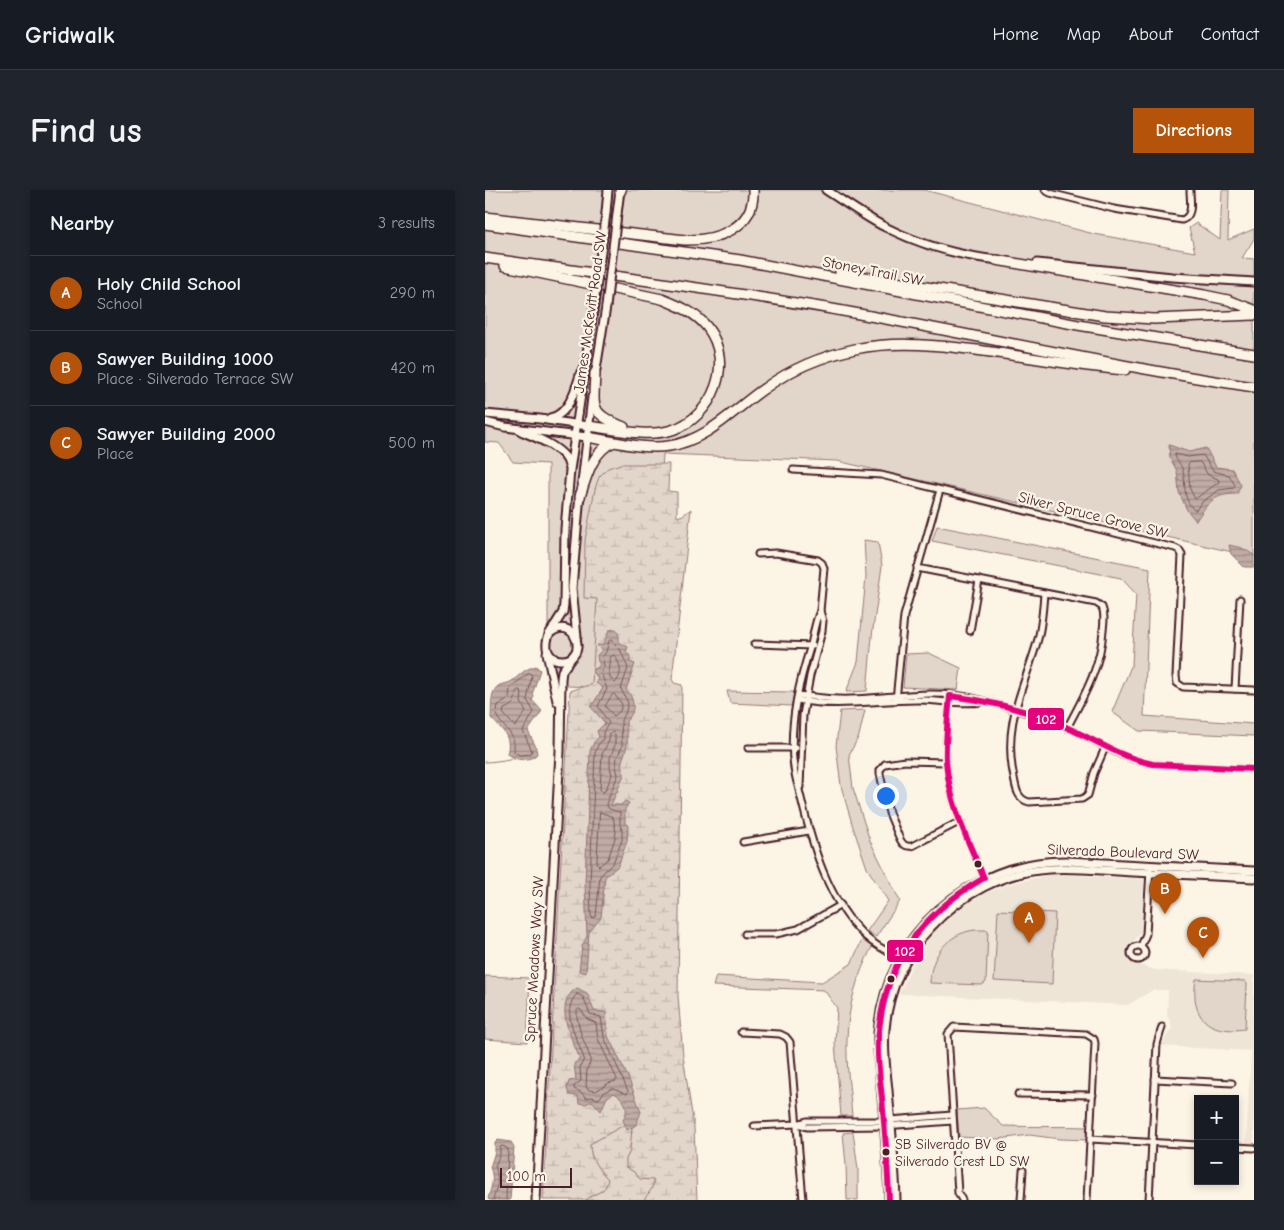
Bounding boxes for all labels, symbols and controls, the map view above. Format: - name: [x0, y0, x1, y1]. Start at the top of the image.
- text: Gridwalk: [25, 21, 114, 49]
- text: Home: [992, 24, 1039, 45]
- text: Map: [1067, 24, 1101, 45]
- text: About: [1129, 24, 1173, 45]
- text: Contact: [1201, 24, 1259, 45]
- button: Directions: [1133, 108, 1254, 153]
- text: Find us: [30, 110, 142, 151]
- text: Nearby: [50, 211, 114, 235]
- text: 3 results: [378, 214, 435, 232]
- street label: James McKevitt Road SW: [570, 230, 610, 394]
- street label: Stoney Trail SW: [821, 252, 925, 290]
- text: Holy Child School: [97, 273, 241, 295]
- text: A: [62, 284, 70, 302]
- text: 290 m: [390, 284, 435, 302]
- text: School: [97, 295, 143, 313]
- text: Sawyer Building 1000: [97, 348, 274, 370]
- text: B: [61, 359, 71, 377]
- text: 420 m: [391, 359, 435, 377]
- text: Place · Silverado Terrace SW: [97, 370, 293, 388]
- text: Sawyer Building 2000: [97, 423, 276, 445]
- text: C: [61, 434, 71, 452]
- text: 500 m: [388, 434, 435, 452]
- text: Place: [97, 445, 133, 463]
- street label: Silver Spruce Grove SW: [1017, 488, 1169, 542]
- line badge: 102: [1027, 707, 1065, 731]
- text: 102: [1036, 711, 1056, 728]
- your location: [873, 783, 899, 809]
- street label: Silverado Boulevard SW: [1047, 840, 1199, 864]
- unlabelled marker: [973, 859, 983, 869]
- pin: B: [1149, 873, 1181, 914]
- street label: Spruce Meadows Way SW: [521, 876, 547, 1042]
- pin: A: [1013, 902, 1045, 943]
- pin: C: [1187, 917, 1219, 958]
- line badge: 102: [886, 939, 924, 963]
- text: 102: [895, 943, 915, 960]
- unlabelled marker: [886, 974, 896, 984]
- map controls: [1194, 1095, 1239, 1185]
- button: +: [1194, 1095, 1239, 1140]
- place label: SB Silverado BV @ Silverado Crest LD SW: [895, 1136, 1030, 1170]
- button: −: [1194, 1140, 1239, 1185]
- marker: SB Silverado BV @ Silverado Crest LD SW: [881, 1147, 891, 1157]
- scale bar: [500, 1165, 573, 1188]
- text: 100 m: [507, 1168, 546, 1185]

